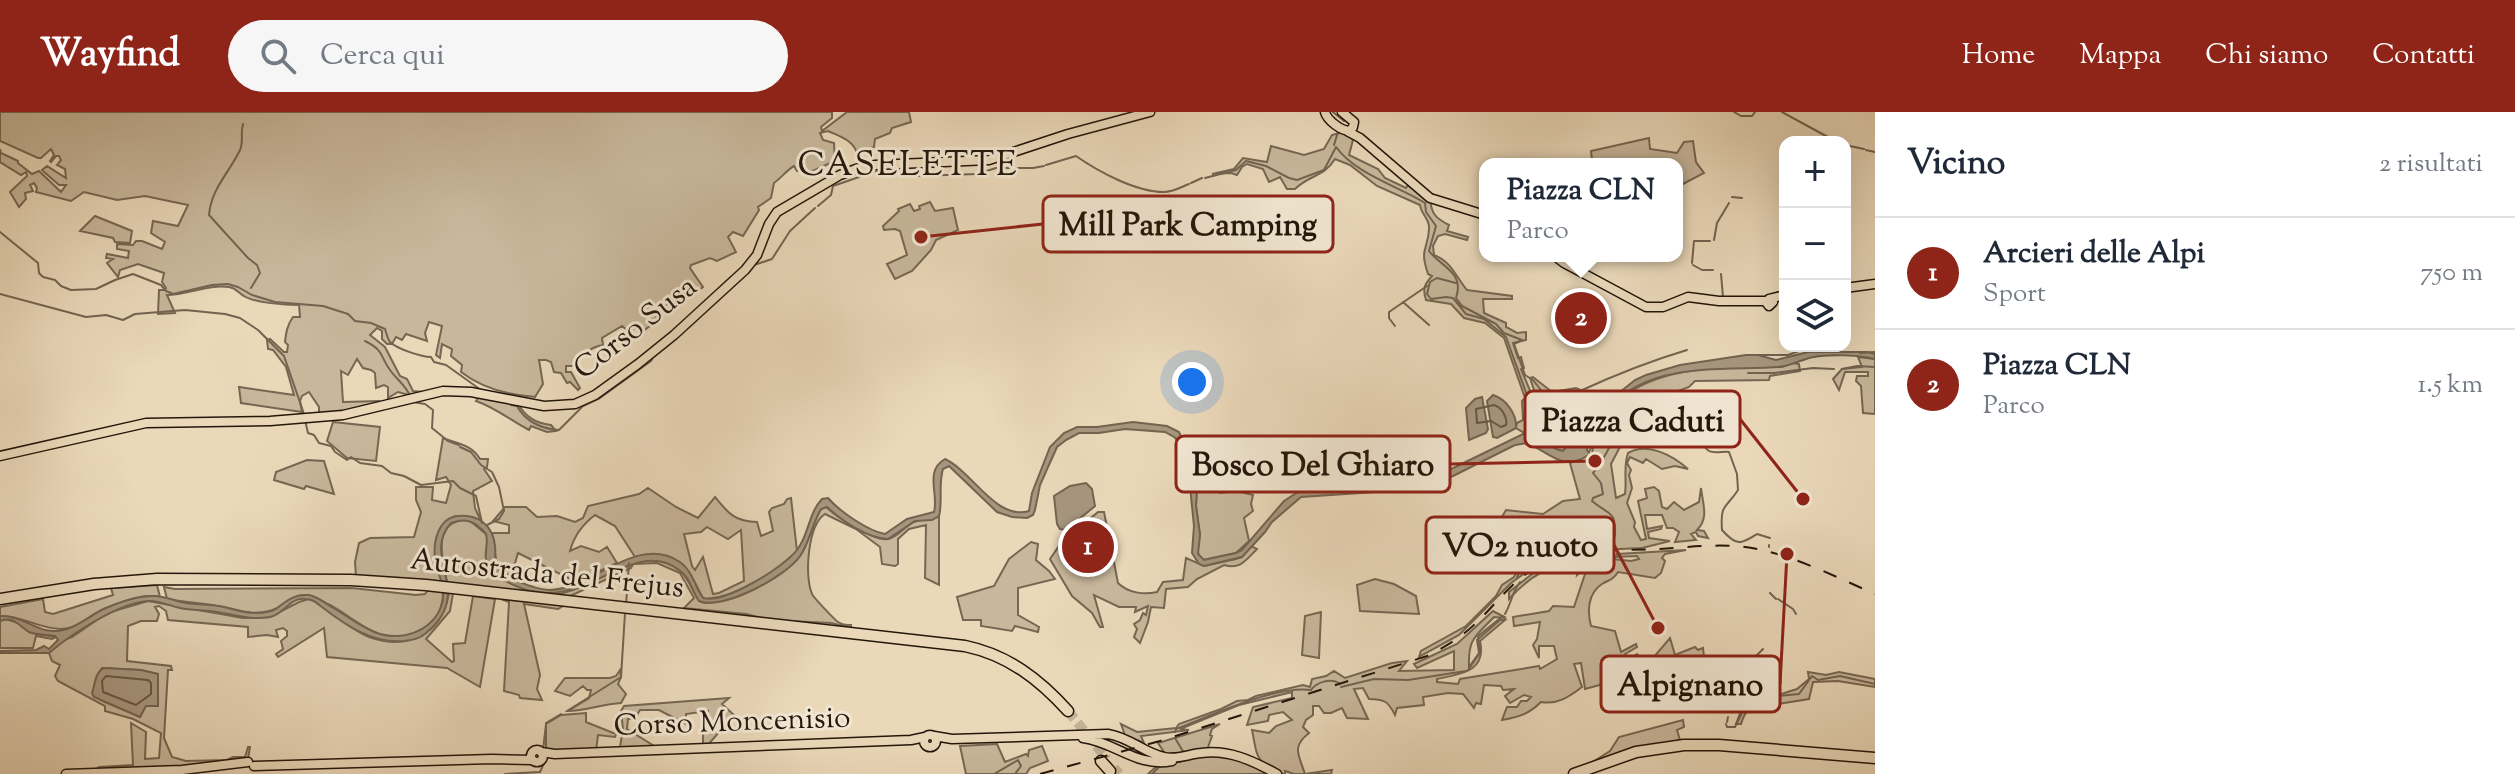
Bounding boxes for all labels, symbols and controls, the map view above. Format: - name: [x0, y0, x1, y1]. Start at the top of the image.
- search box: [228, 20, 788, 92]
- text: Wayfind: [40, 29, 180, 83]
- icon: search: [256, 34, 300, 78]
- text: Cerca qui: [320, 35, 445, 78]
- text: Home: [1962, 36, 2035, 76]
- text: Mappa: [2079, 36, 2161, 76]
- text: Chi siamo: [2205, 36, 2328, 76]
- text: Contatti: [2372, 36, 2475, 76]
- map controls: [1779, 136, 1851, 352]
- button: +: [1779, 136, 1851, 208]
- text: Vicino: [1907, 140, 2005, 189]
- district label: CASELETTE: [797, 142, 1019, 191]
- text: 2 risultati: [2379, 146, 2483, 183]
- popup: [1479, 158, 1683, 262]
- text: Piazza CLN: [1507, 170, 1655, 213]
- callout: Mill Park Camping: [1043, 196, 1333, 252]
- text: Mill Park Camping: [1059, 204, 1318, 250]
- button: −: [1779, 208, 1851, 280]
- text: Parco: [1507, 213, 1569, 250]
- text: Arcieri delle Alpi: [1983, 233, 2205, 276]
- text: 1: [1929, 255, 1937, 292]
- text: 750 m: [2420, 255, 2483, 292]
- street label: Corso Susa: [565, 267, 707, 391]
- text: Sport: [1983, 276, 2046, 313]
- button: layers: [1779, 280, 1851, 352]
- pin: 2: [1555, 288, 1607, 348]
- text: Piazza CLN: [1983, 345, 2131, 388]
- your location: [1172, 362, 1212, 402]
- text: 2: [1927, 367, 1939, 404]
- text: 1.5 km: [2418, 367, 2483, 404]
- text: Parco: [1983, 388, 2045, 425]
- callout: Piazza Caduti: [1525, 391, 1740, 447]
- text: Piazza Caduti: [1541, 400, 1725, 446]
- callout: Bosco Del Ghiaro: [1176, 436, 1450, 492]
- text: Bosco Del Ghiaro: [1192, 444, 1434, 490]
- pin: 1: [1062, 517, 1114, 577]
- callout: VO2 nuoto: [1426, 517, 1614, 573]
- text: VO2 nuoto: [1442, 525, 1598, 571]
- street label: Autostrada del Frejus: [408, 539, 686, 611]
- callout: Alpignano: [1601, 656, 1780, 712]
- text: Alpignano: [1617, 664, 1763, 710]
- street label: Corso Moncenisio: [613, 697, 851, 749]

